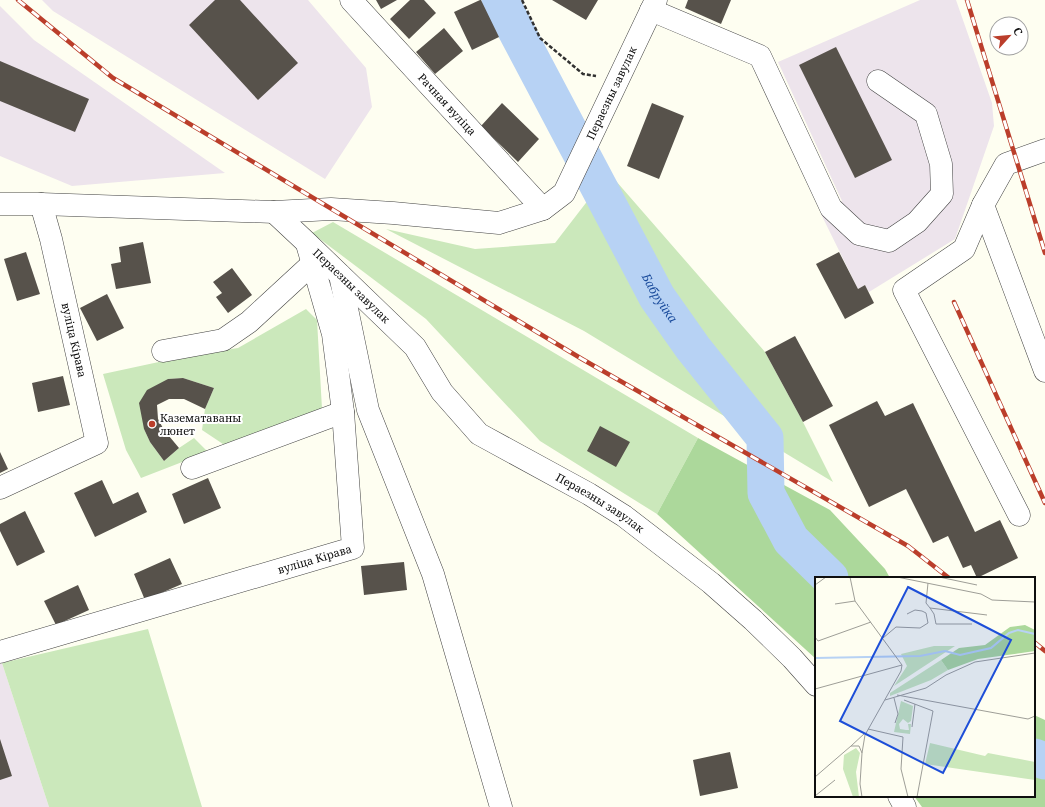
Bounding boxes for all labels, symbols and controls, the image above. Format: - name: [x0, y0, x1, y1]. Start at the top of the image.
- north arrow: [989, 16, 1029, 56]
- text: С: [1010, 25, 1027, 38]
- street label: Пераезны завулак: [582, 43, 640, 142]
- street label: Рачная вуліца: [415, 70, 480, 138]
- street label: Пераезны завулак: [310, 245, 394, 326]
- water label: Бабруйка: [638, 269, 682, 326]
- street label: вуліца Кірава: [59, 301, 90, 379]
- place label: Казематаваны люнет: [160, 410, 241, 438]
- marker: Казематаваны люнет: [147, 419, 157, 429]
- street label: Пераезны завулак: [553, 469, 648, 536]
- street label: вуліца Кірава: [276, 541, 353, 577]
- inset map: [815, 577, 1035, 797]

